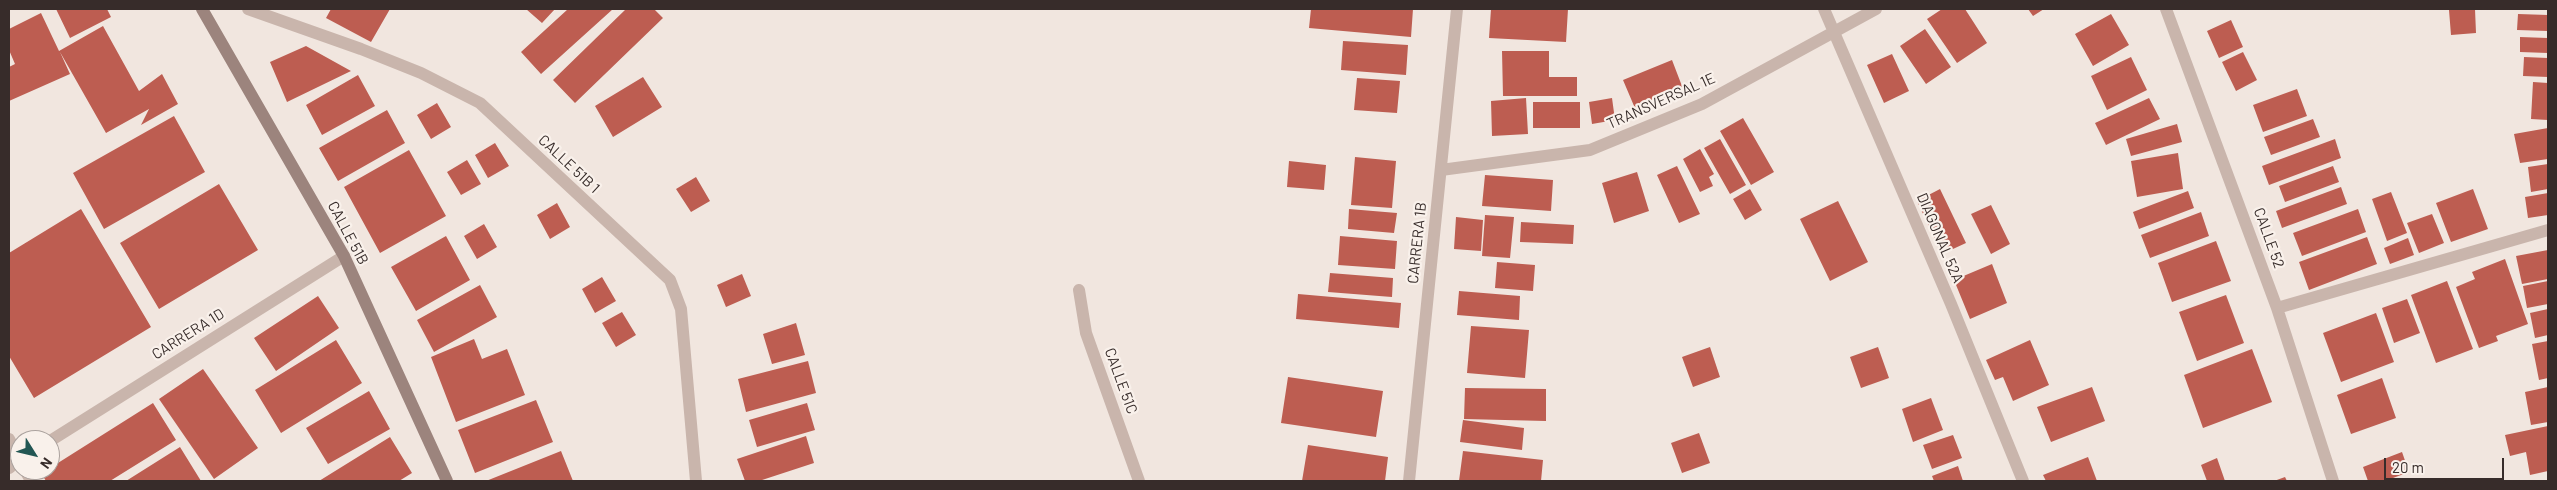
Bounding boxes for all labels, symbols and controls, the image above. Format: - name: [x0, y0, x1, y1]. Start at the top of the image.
- street label: TRANSVERSAL 1E: [1604, 69, 1718, 133]
- street label: CALLE 51B 1: [535, 131, 603, 197]
- street label: DIAGONAL 52A: [1913, 190, 1967, 286]
- street label: CALLE 51B: [324, 198, 372, 268]
- street label: CARRERA 1B: [1404, 201, 1430, 285]
- street label: CALLE 52: [2250, 205, 2288, 271]
- street label: CARRERA 1D: [148, 305, 228, 363]
- street label: CALLE 51C: [1101, 346, 1141, 416]
- north arrow: [10, 430, 60, 480]
- scale bar: [2387, 448, 2507, 480]
- text: N: [37, 455, 56, 472]
- text: 20 m: [2392, 458, 2424, 476]

